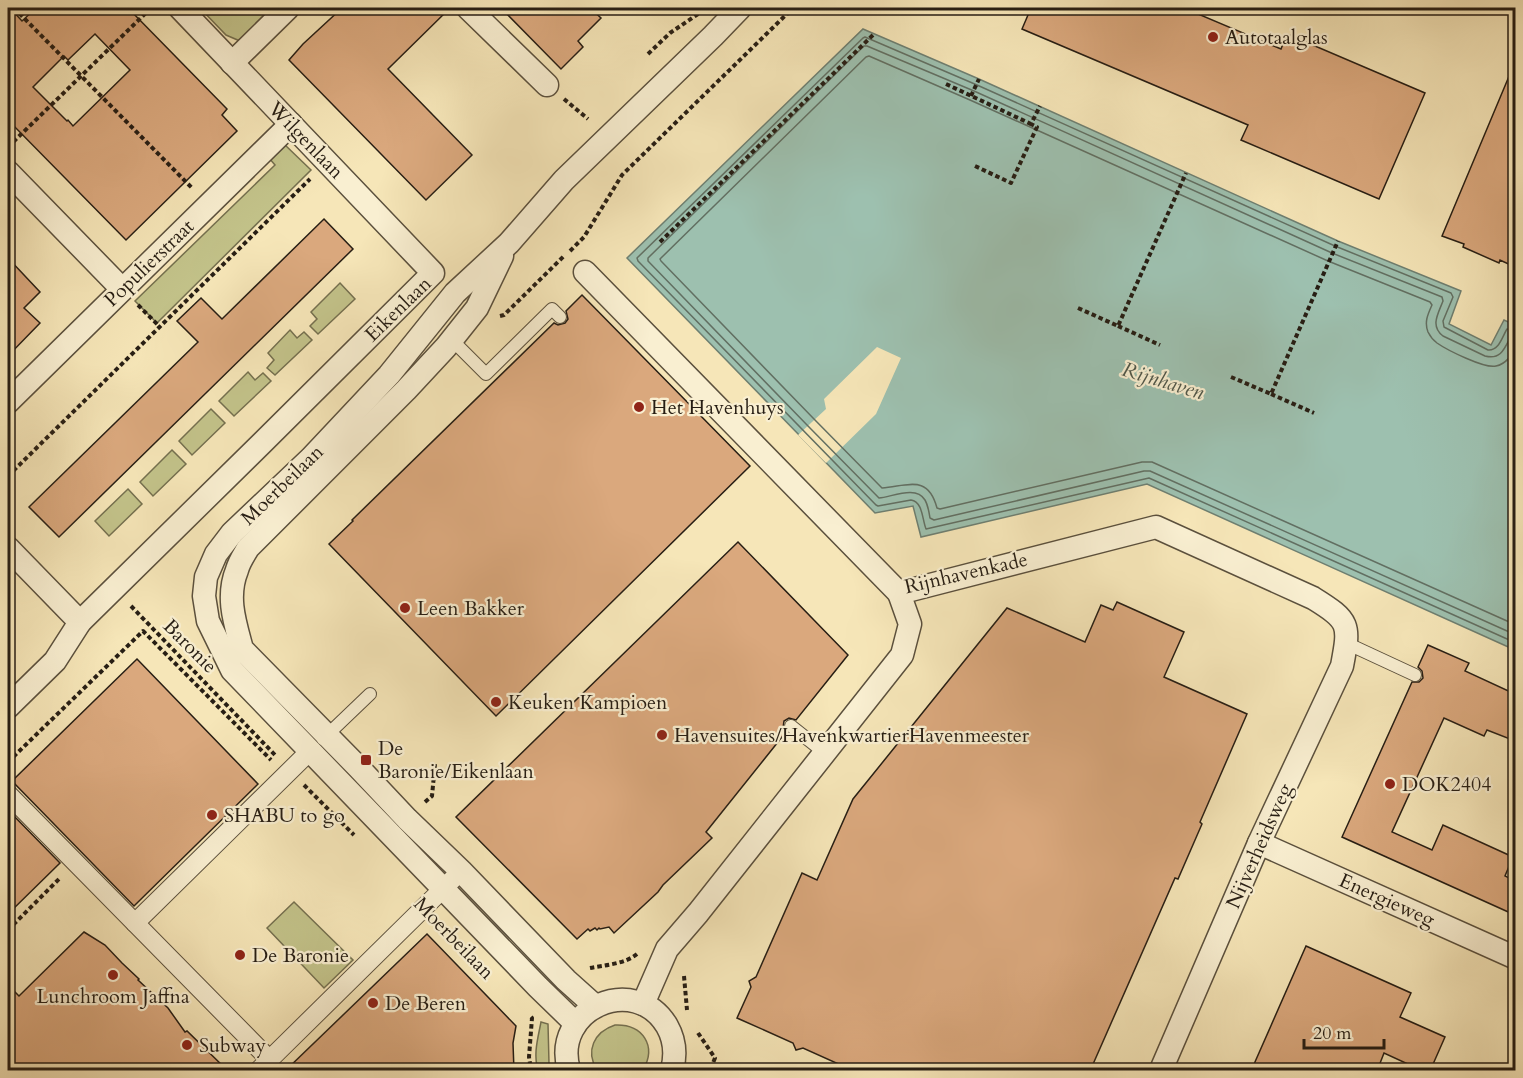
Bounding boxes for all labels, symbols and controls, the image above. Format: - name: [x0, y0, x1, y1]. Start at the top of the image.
- place label: Autotaalglas: [1225, 24, 1328, 51]
- marker: Autotaalglas: [1206, 30, 1220, 44]
- street label: Wilgenlaan: [261, 95, 350, 185]
- street label: Populierstraat: [98, 213, 200, 313]
- street label: Eikenlaan: [359, 270, 438, 347]
- water label: Rijnhaven: [1118, 355, 1208, 407]
- place label: Het Havenhuys: [651, 394, 784, 421]
- marker: Het Havenhuys: [632, 400, 646, 414]
- street label: Moerbeilaan: [235, 438, 330, 531]
- street label: Rijnhavenkade: [902, 546, 1030, 600]
- place label: Leen Bakker: [417, 595, 525, 622]
- marker: Leen Bakker: [398, 601, 412, 615]
- street label: Baronie: [157, 613, 223, 679]
- place label: Keuken Kampioen: [508, 689, 668, 716]
- marker: Keuken Kampioen: [489, 695, 503, 709]
- place label: Havensuites/HavenkwartierHavenmeester: [674, 722, 1030, 749]
- marker: Havensuites/HavenkwartierHavenmeester: [655, 728, 669, 742]
- place label: De Baronie/Eikenlaan: [378, 735, 534, 785]
- marker: De Baronie/Eikenlaan: [359, 753, 373, 767]
- place label: DOK2404: [1402, 771, 1491, 798]
- marker: DOK2404: [1383, 777, 1397, 791]
- street label: Nijverheidsweg: [1219, 779, 1299, 913]
- place label: SHABU to go: [224, 802, 345, 829]
- marker: SHABU to go: [205, 808, 219, 822]
- street label: Energieweg: [1335, 867, 1440, 933]
- street label: Moerbeilaan: [408, 891, 501, 986]
- place label: De Baronie: [252, 942, 349, 969]
- marker: De Baronie: [233, 948, 247, 962]
- marker: Lunchroom Jaffna: [106, 968, 120, 982]
- place label: Lunchroom Jaffna: [36, 983, 190, 1010]
- place label: De Beren: [385, 990, 467, 1017]
- marker: De Beren: [366, 996, 380, 1010]
- scale bar: [1304, 1012, 1384, 1050]
- text: 20 m: [1313, 1021, 1352, 1046]
- place label: Subway: [199, 1032, 266, 1059]
- marker: Subway: [180, 1038, 194, 1052]

